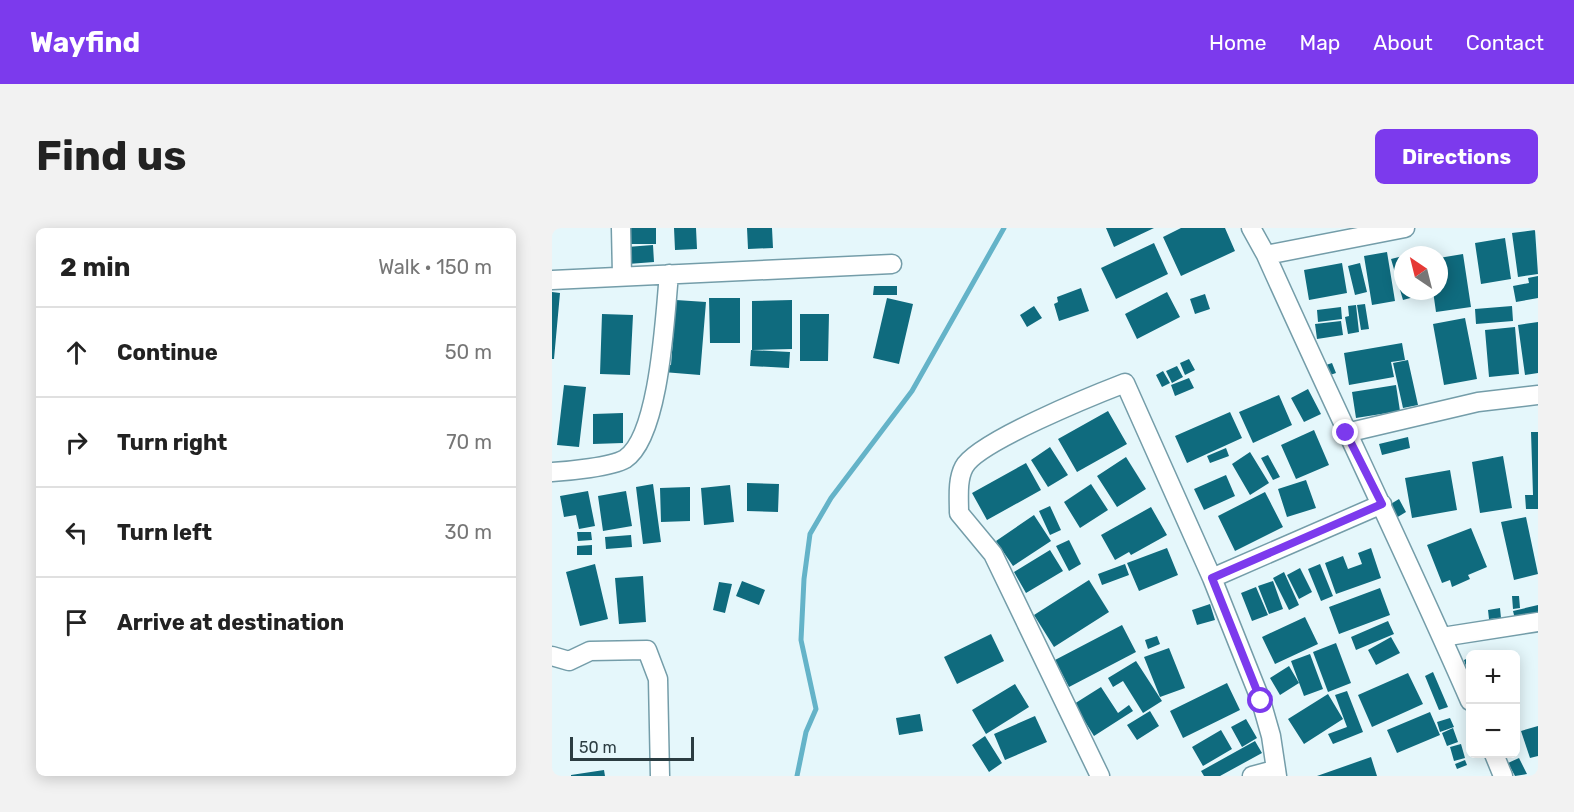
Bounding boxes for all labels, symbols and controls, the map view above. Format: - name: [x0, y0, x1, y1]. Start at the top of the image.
- text: Wayfind: [30, 26, 140, 59]
- text: Home: [1209, 30, 1266, 55]
- text: Map: [1299, 30, 1340, 55]
- text: About: [1373, 30, 1433, 55]
- text: Contact: [1466, 30, 1544, 55]
- button: Directions: [1375, 129, 1538, 184]
- text: Find us: [36, 131, 187, 181]
- north arrow: [1394, 246, 1448, 300]
- text: 2 min: [60, 252, 130, 283]
- text: Walk · 150 m: [378, 255, 492, 279]
- icon: ahead: [60, 336, 93, 369]
- text: Continue: [117, 339, 218, 366]
- text: 50 m: [445, 340, 492, 364]
- route end: [1332, 419, 1358, 445]
- icon: right: [60, 426, 93, 459]
- text: Turn right: [117, 429, 227, 456]
- text: 70 m: [446, 430, 492, 454]
- icon: left: [60, 516, 93, 549]
- text: Turn left: [117, 519, 212, 546]
- text: 30 m: [445, 520, 492, 544]
- icon: arrive: [60, 606, 93, 639]
- text: Arrive at destination: [117, 609, 344, 636]
- map controls: [1466, 650, 1520, 758]
- button: +: [1466, 650, 1520, 704]
- route start: [1247, 687, 1273, 713]
- button: −: [1466, 704, 1520, 758]
- scale bar: [570, 734, 694, 762]
- text: 50 m: [579, 738, 617, 757]

